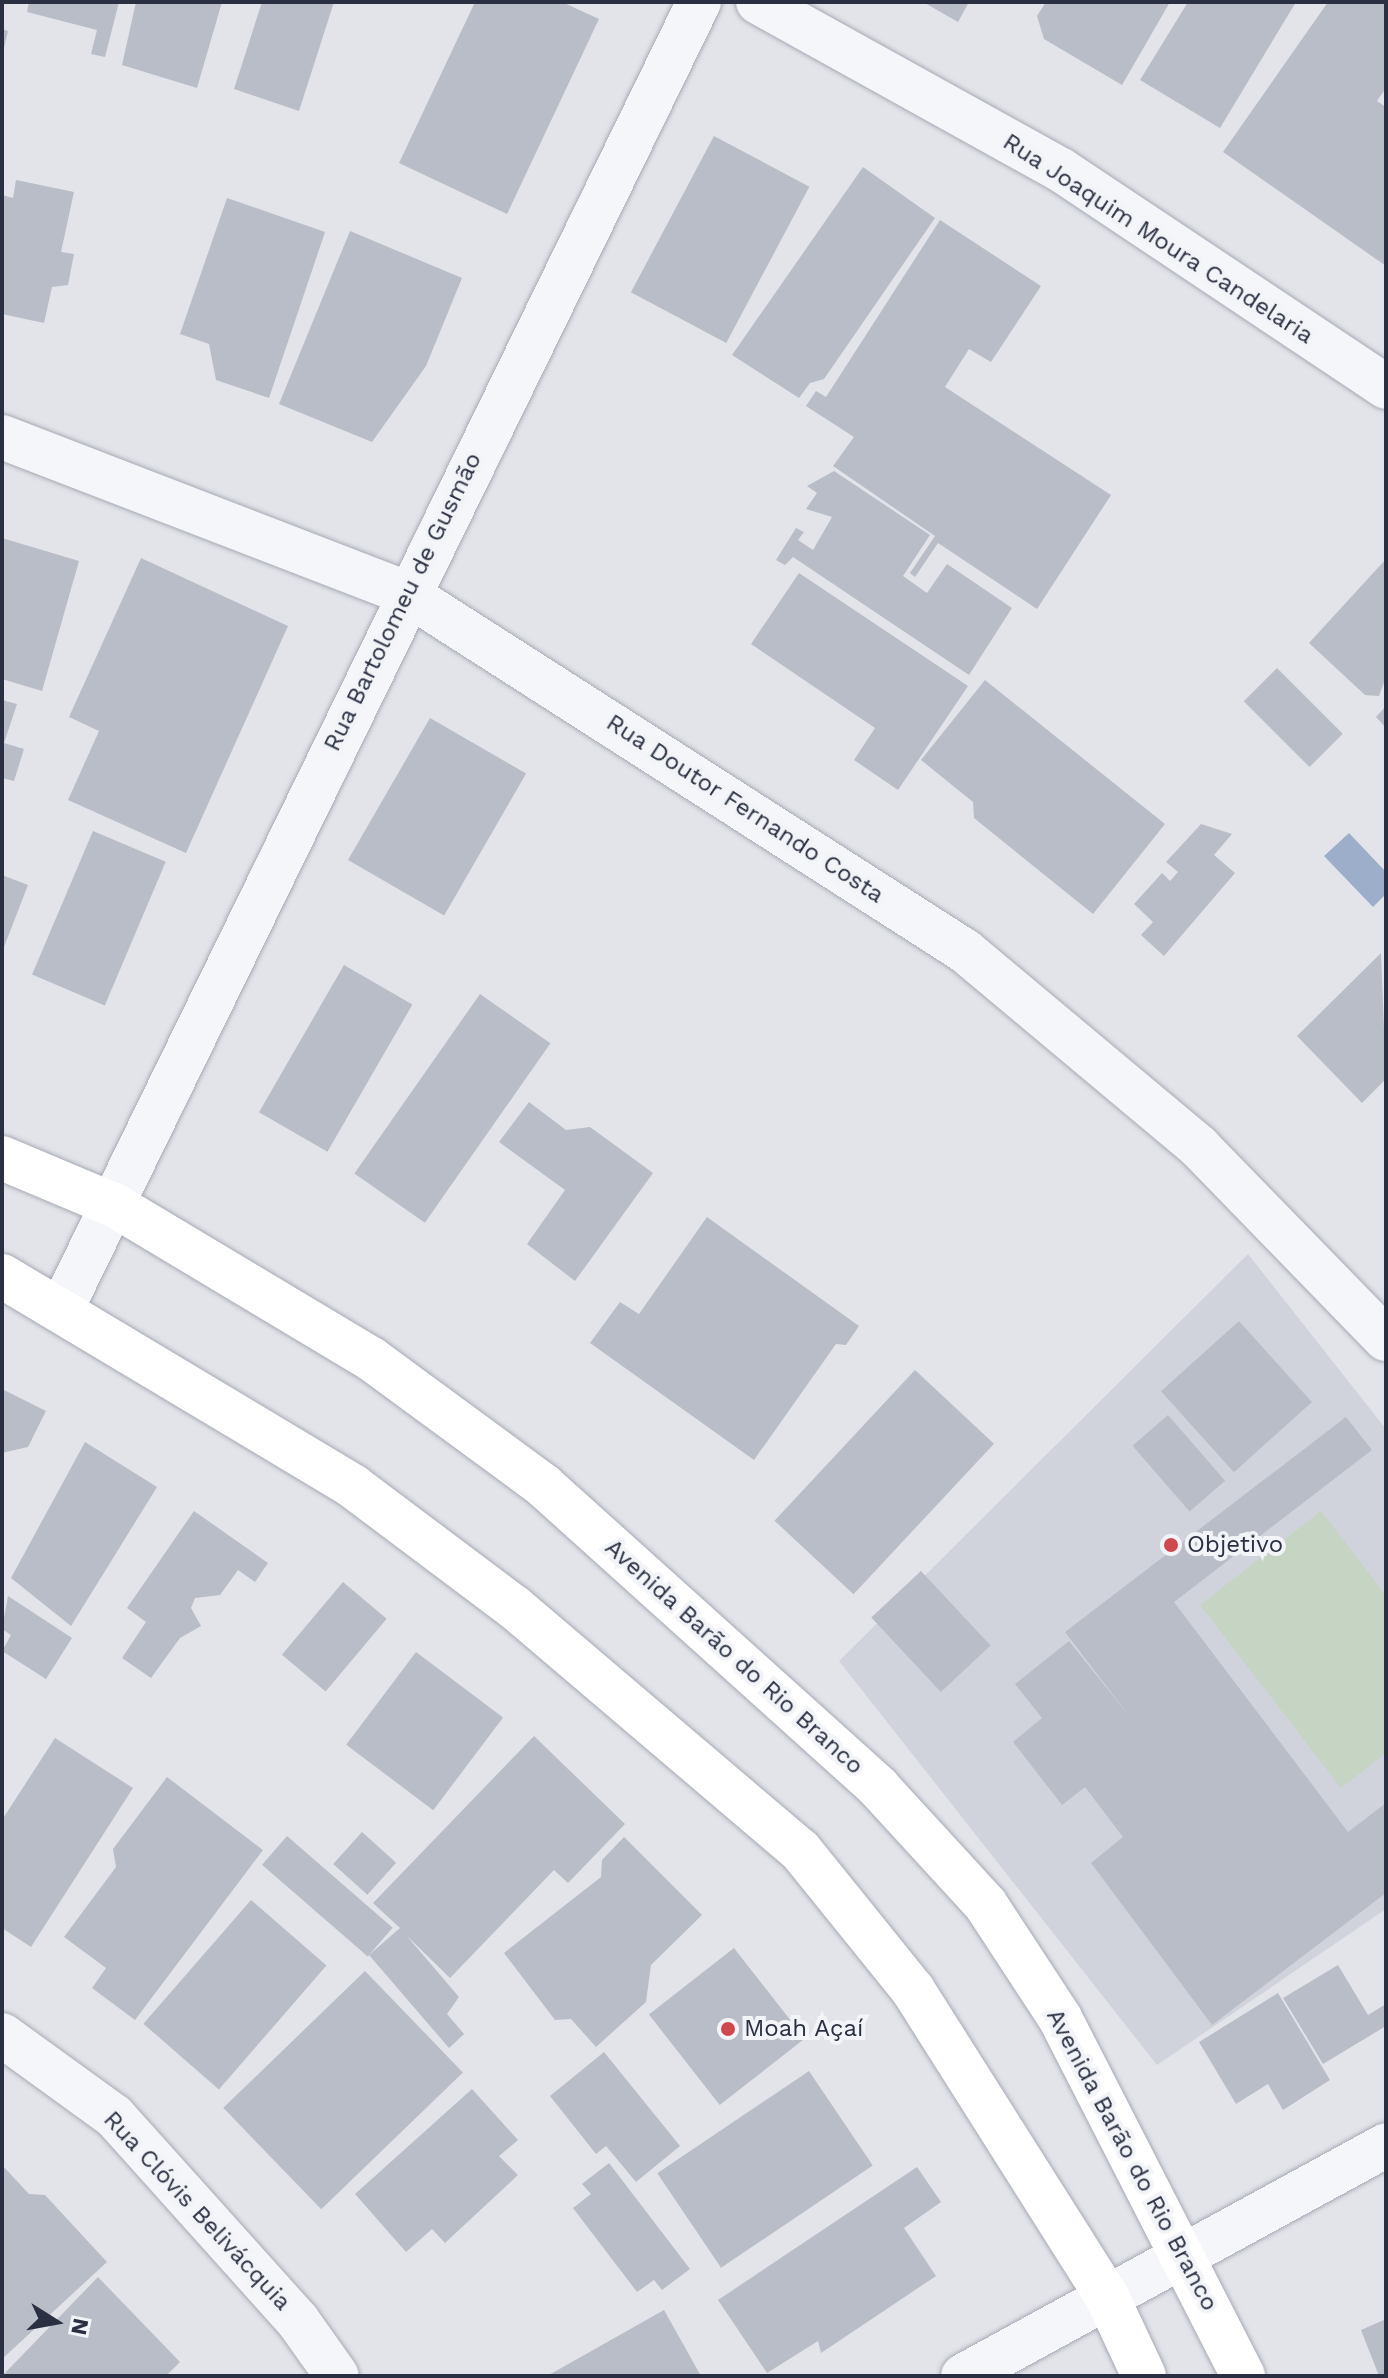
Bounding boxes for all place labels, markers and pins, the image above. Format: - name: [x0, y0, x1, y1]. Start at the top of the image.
- place label: Objetivo: [1187, 1531, 1283, 1559]
- marker: Objetivo: [1162, 1536, 1180, 1554]
- place label: Moah Açaí: [744, 2015, 864, 2043]
- marker: Moah Açaí: [719, 2020, 737, 2038]

